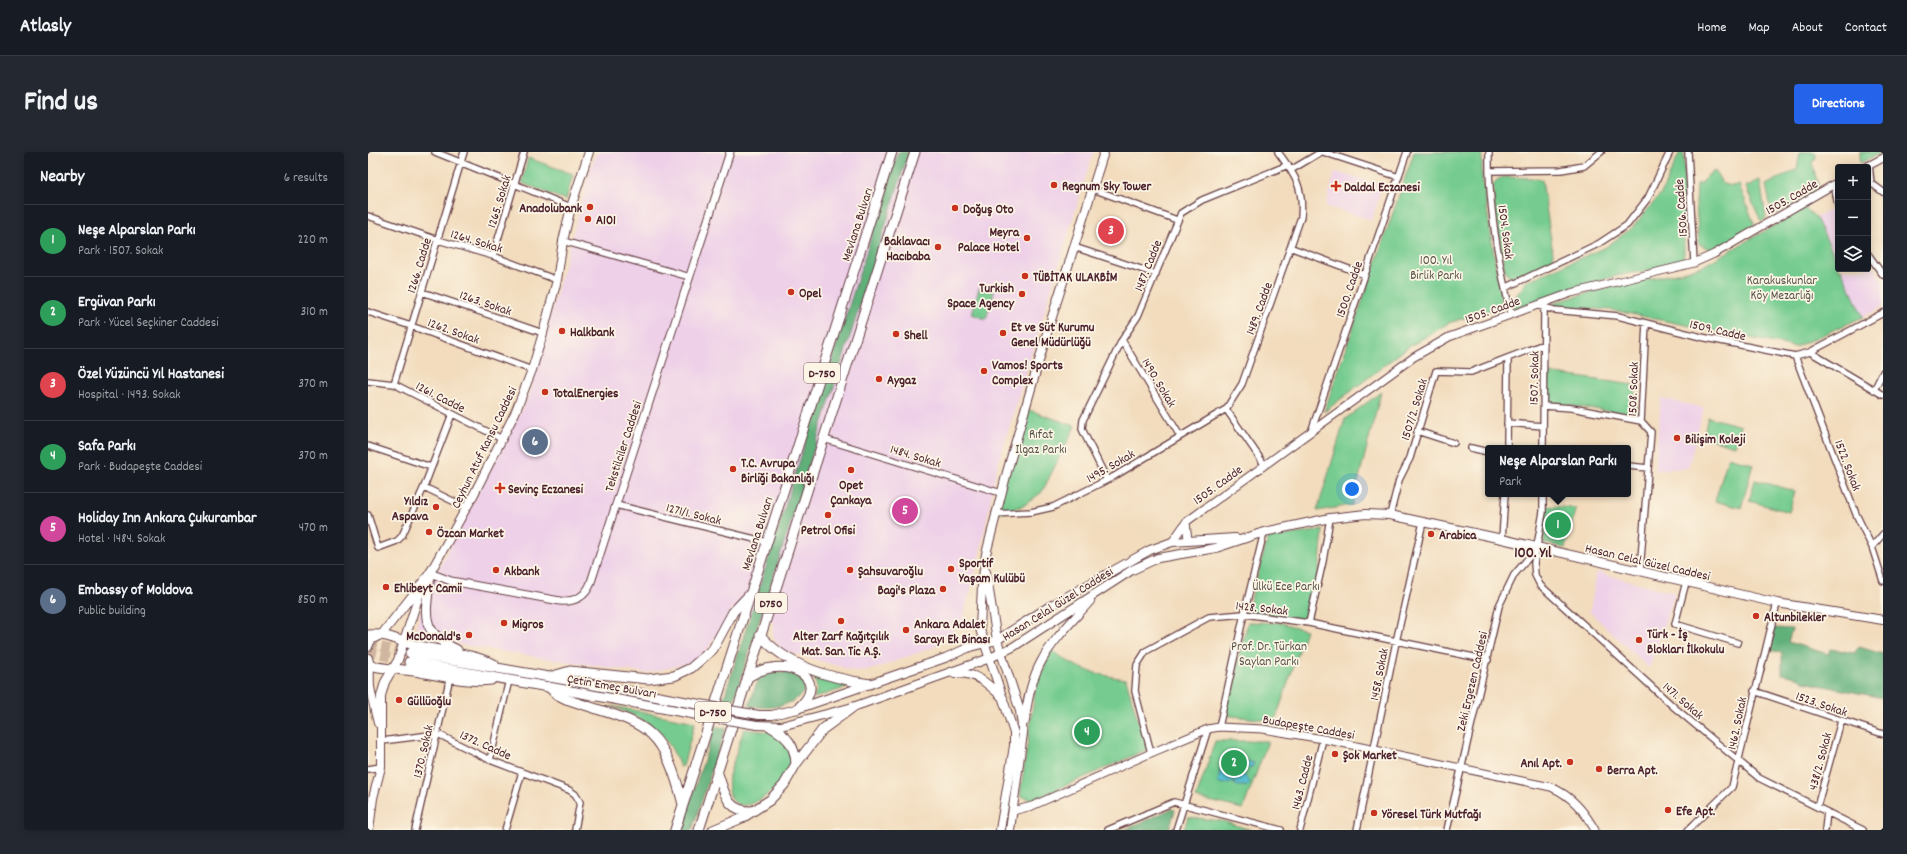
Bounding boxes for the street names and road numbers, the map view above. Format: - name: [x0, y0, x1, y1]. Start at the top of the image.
- street label: 1265. Sokak: [483, 173, 517, 230]
- street label: 1505. Cadde: [1763, 175, 1822, 221]
- street label: 1506. Cadde: [1671, 178, 1694, 237]
- street label: Mevlana Bulvarı: [838, 185, 879, 264]
- street label: 1504. Sokak: [1491, 204, 1518, 261]
- street label: 1264. Sokak: [448, 225, 505, 259]
- street label: 1266. Cadde: [403, 236, 438, 296]
- street label: 1487. Cadde: [1130, 237, 1168, 295]
- street label: 1500. Cadde: [1332, 259, 1369, 321]
- street label: 1489. Cadde: [1242, 280, 1279, 338]
- street label: 1263. Sokak: [457, 287, 514, 322]
- street label: 1505. Cadde: [1463, 292, 1523, 330]
- street label: 1262. Sokak: [425, 314, 482, 351]
- street label: 1509. Cadde: [1687, 316, 1748, 347]
- street label: 1507. Sokak: [1526, 351, 1545, 405]
- street label: 1490. Sokak: [1136, 355, 1180, 412]
- street label: 1508. Sokak: [1624, 361, 1645, 417]
- road number: D-750: [804, 363, 840, 383]
- street label: 1507/2. Sokak: [1397, 376, 1434, 443]
- street label: 1261. Cadde: [412, 378, 468, 419]
- street label: Ceyhun Atuf Kansu Caddesi: [447, 383, 523, 512]
- street label: Tekstilciler Caddesi: [601, 398, 648, 495]
- street label: 1522. Sokak: [1828, 437, 1865, 494]
- street label: 1484. Sokak: [888, 441, 943, 474]
- street label: 1495. Sokak: [1083, 446, 1139, 489]
- street label: 1505. Cadde: [1190, 461, 1248, 511]
- street label: Mevlana Bulvarı: [738, 494, 779, 573]
- street label: 1271/1. Sokak: [664, 499, 723, 531]
- street label: Hasan Celal Güzel Caddesi: [1583, 540, 1712, 587]
- street label: Hasan Celal Güzel Caddesi: [999, 563, 1118, 647]
- road number: D750: [755, 593, 787, 613]
- street label: 1428. Sokak: [1235, 597, 1289, 622]
- street label: Zeki Ergezen Caddesi: [1453, 629, 1494, 733]
- street label: 1458. Sokak: [1366, 647, 1395, 702]
- street label: Çetin Emeç Bulvarı: [565, 670, 658, 705]
- street label: 1471. Sokak: [1657, 678, 1707, 725]
- street label: 1523. Sokak: [1793, 688, 1850, 723]
- street label: 1462. Sokak: [1724, 695, 1753, 752]
- road number: D-750: [695, 702, 731, 722]
- street label: Budapeşte Caddesi: [1261, 711, 1357, 746]
- street label: 1370. Sokak: [409, 723, 440, 780]
- street label: 1372. Cadde: [456, 726, 514, 766]
- street label: 438/2. Sokak: [1805, 731, 1838, 793]
- street label: 1463. Cadde: [1287, 753, 1319, 812]

